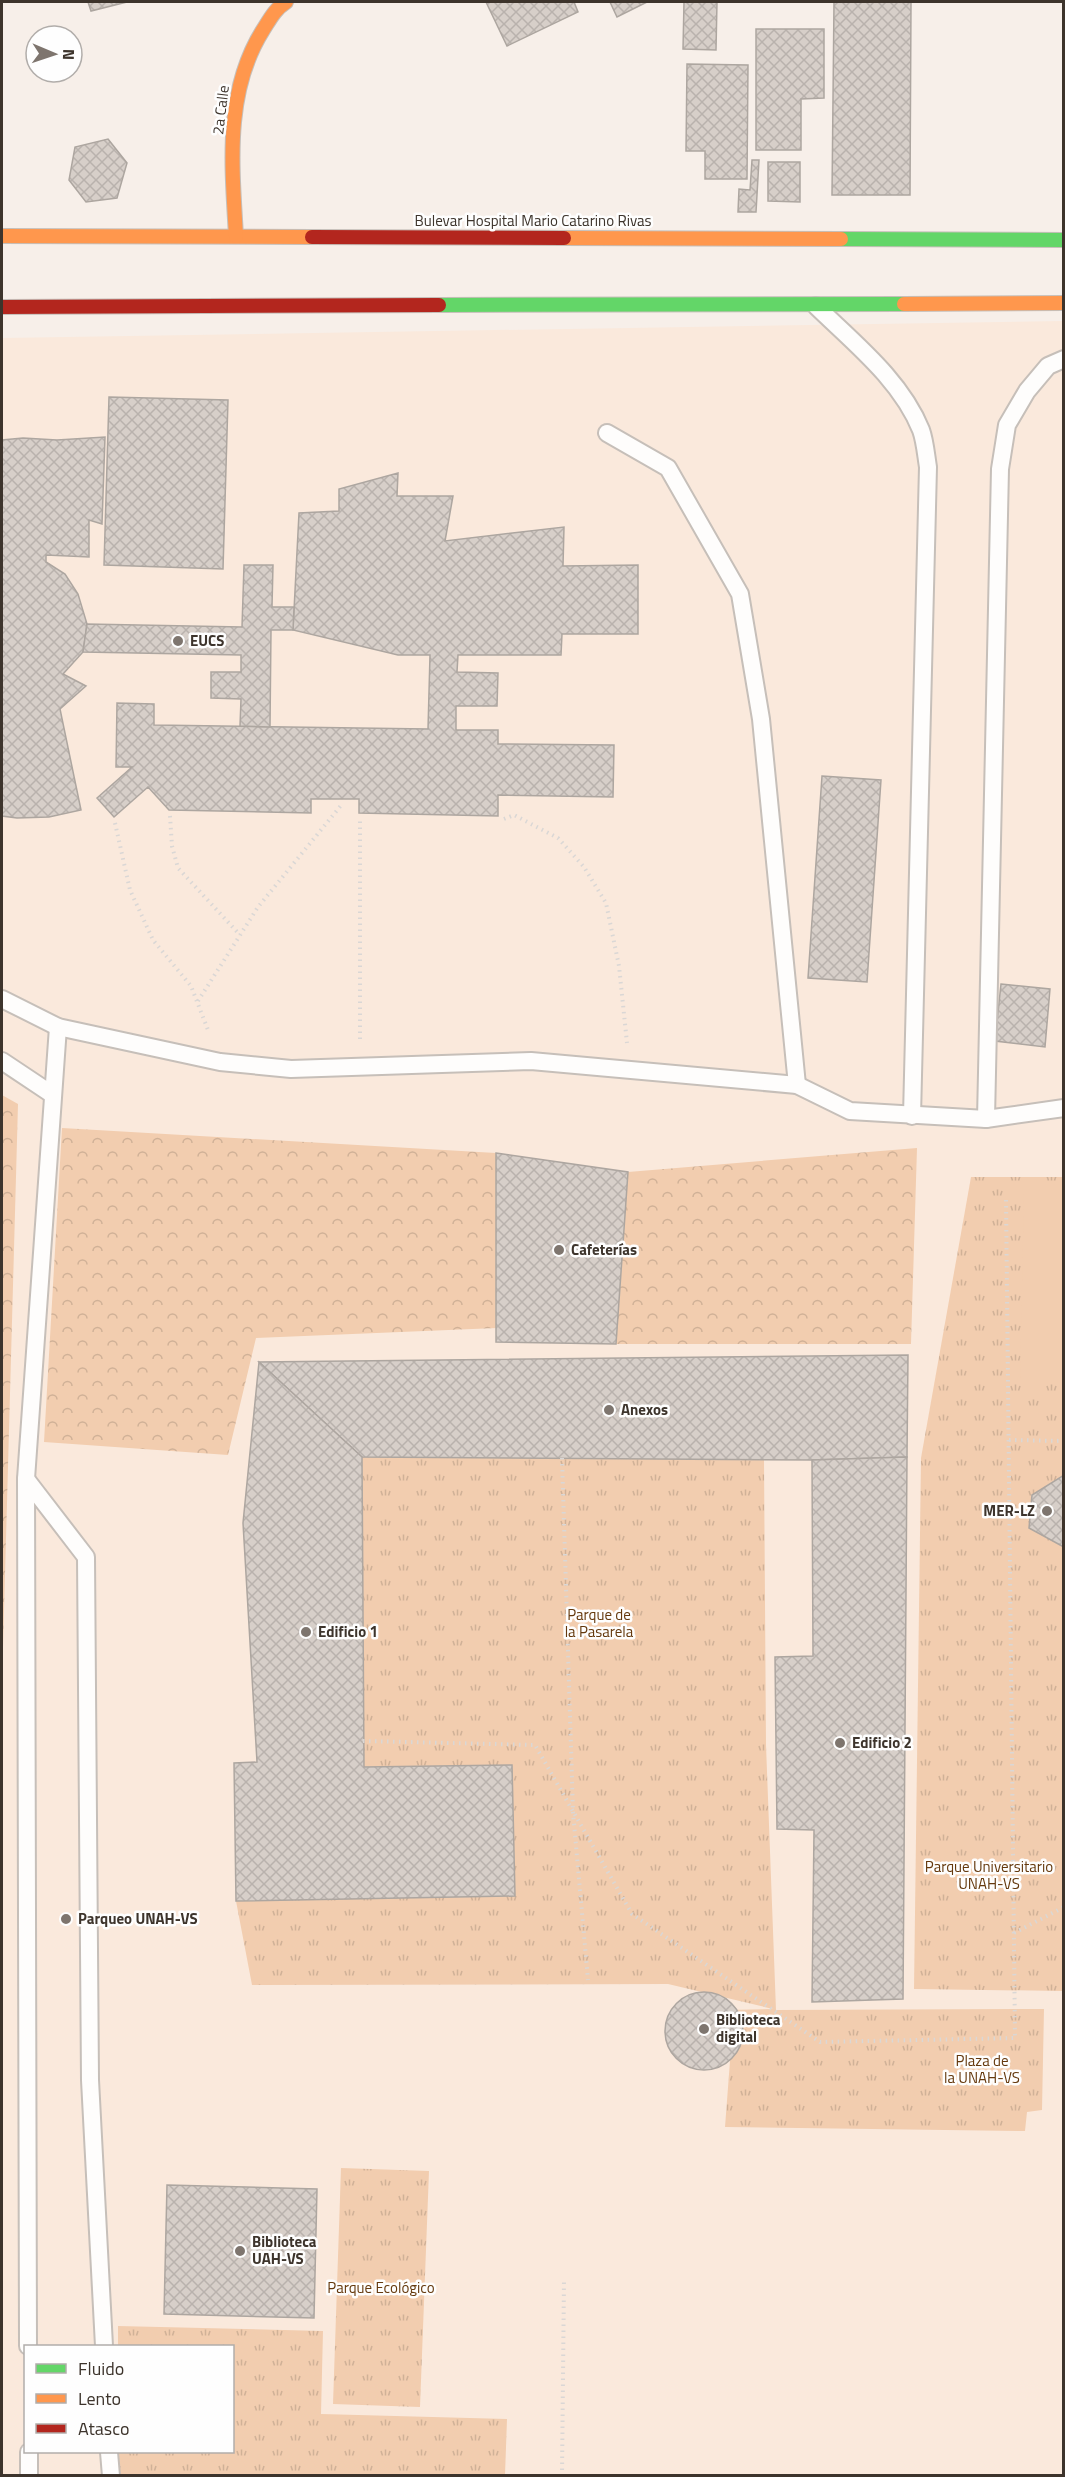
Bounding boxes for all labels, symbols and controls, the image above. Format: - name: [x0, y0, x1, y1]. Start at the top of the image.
- north arrow: [24, 24, 84, 84]
- text: N: [57, 49, 81, 60]
- street label: 2a Calle: [206, 84, 235, 136]
- street label: Bulevar Hospital Mario Catarino Rivas: [414, 209, 652, 232]
- place label: EUCS: [190, 629, 224, 652]
- marker: EUCS: [171, 634, 185, 648]
- place label: Cafeterías: [571, 1238, 637, 1261]
- marker: Cafeterías: [552, 1243, 566, 1257]
- place label: Anexos: [621, 1398, 668, 1421]
- marker: Anexos: [602, 1403, 616, 1417]
- place label: MER-LZ: [983, 1499, 1035, 1522]
- marker: MER-LZ: [1040, 1504, 1054, 1518]
- park label: Parque de la Pasarela: [565, 1603, 634, 1643]
- place label: Edificio 1: [318, 1620, 378, 1643]
- marker: Edificio 1: [299, 1625, 313, 1639]
- place label: Edificio 2: [852, 1731, 912, 1754]
- marker: Edificio 2: [833, 1736, 847, 1750]
- park label: Parque Universitario UNAH-VS: [925, 1855, 1053, 1895]
- place label: Parqueo UNAH-VS: [78, 1907, 198, 1930]
- marker: Parqueo UNAH-VS: [59, 1912, 73, 1926]
- place label: Biblioteca digital: [716, 2008, 781, 2048]
- marker: Biblioteca digital: [697, 2022, 711, 2036]
- park label: Plaza de la UNAH-VS: [944, 2049, 1020, 2089]
- place label: Biblioteca UAH-VS: [252, 2230, 317, 2270]
- marker: Biblioteca UAH-VS: [233, 2244, 247, 2258]
- park label: Parque Ecológico: [327, 2276, 435, 2299]
- legend: [24, 2345, 234, 2453]
- text: Fluido: [78, 2355, 124, 2382]
- text: Lento: [78, 2385, 121, 2412]
- text: Atasco: [78, 2415, 129, 2442]

